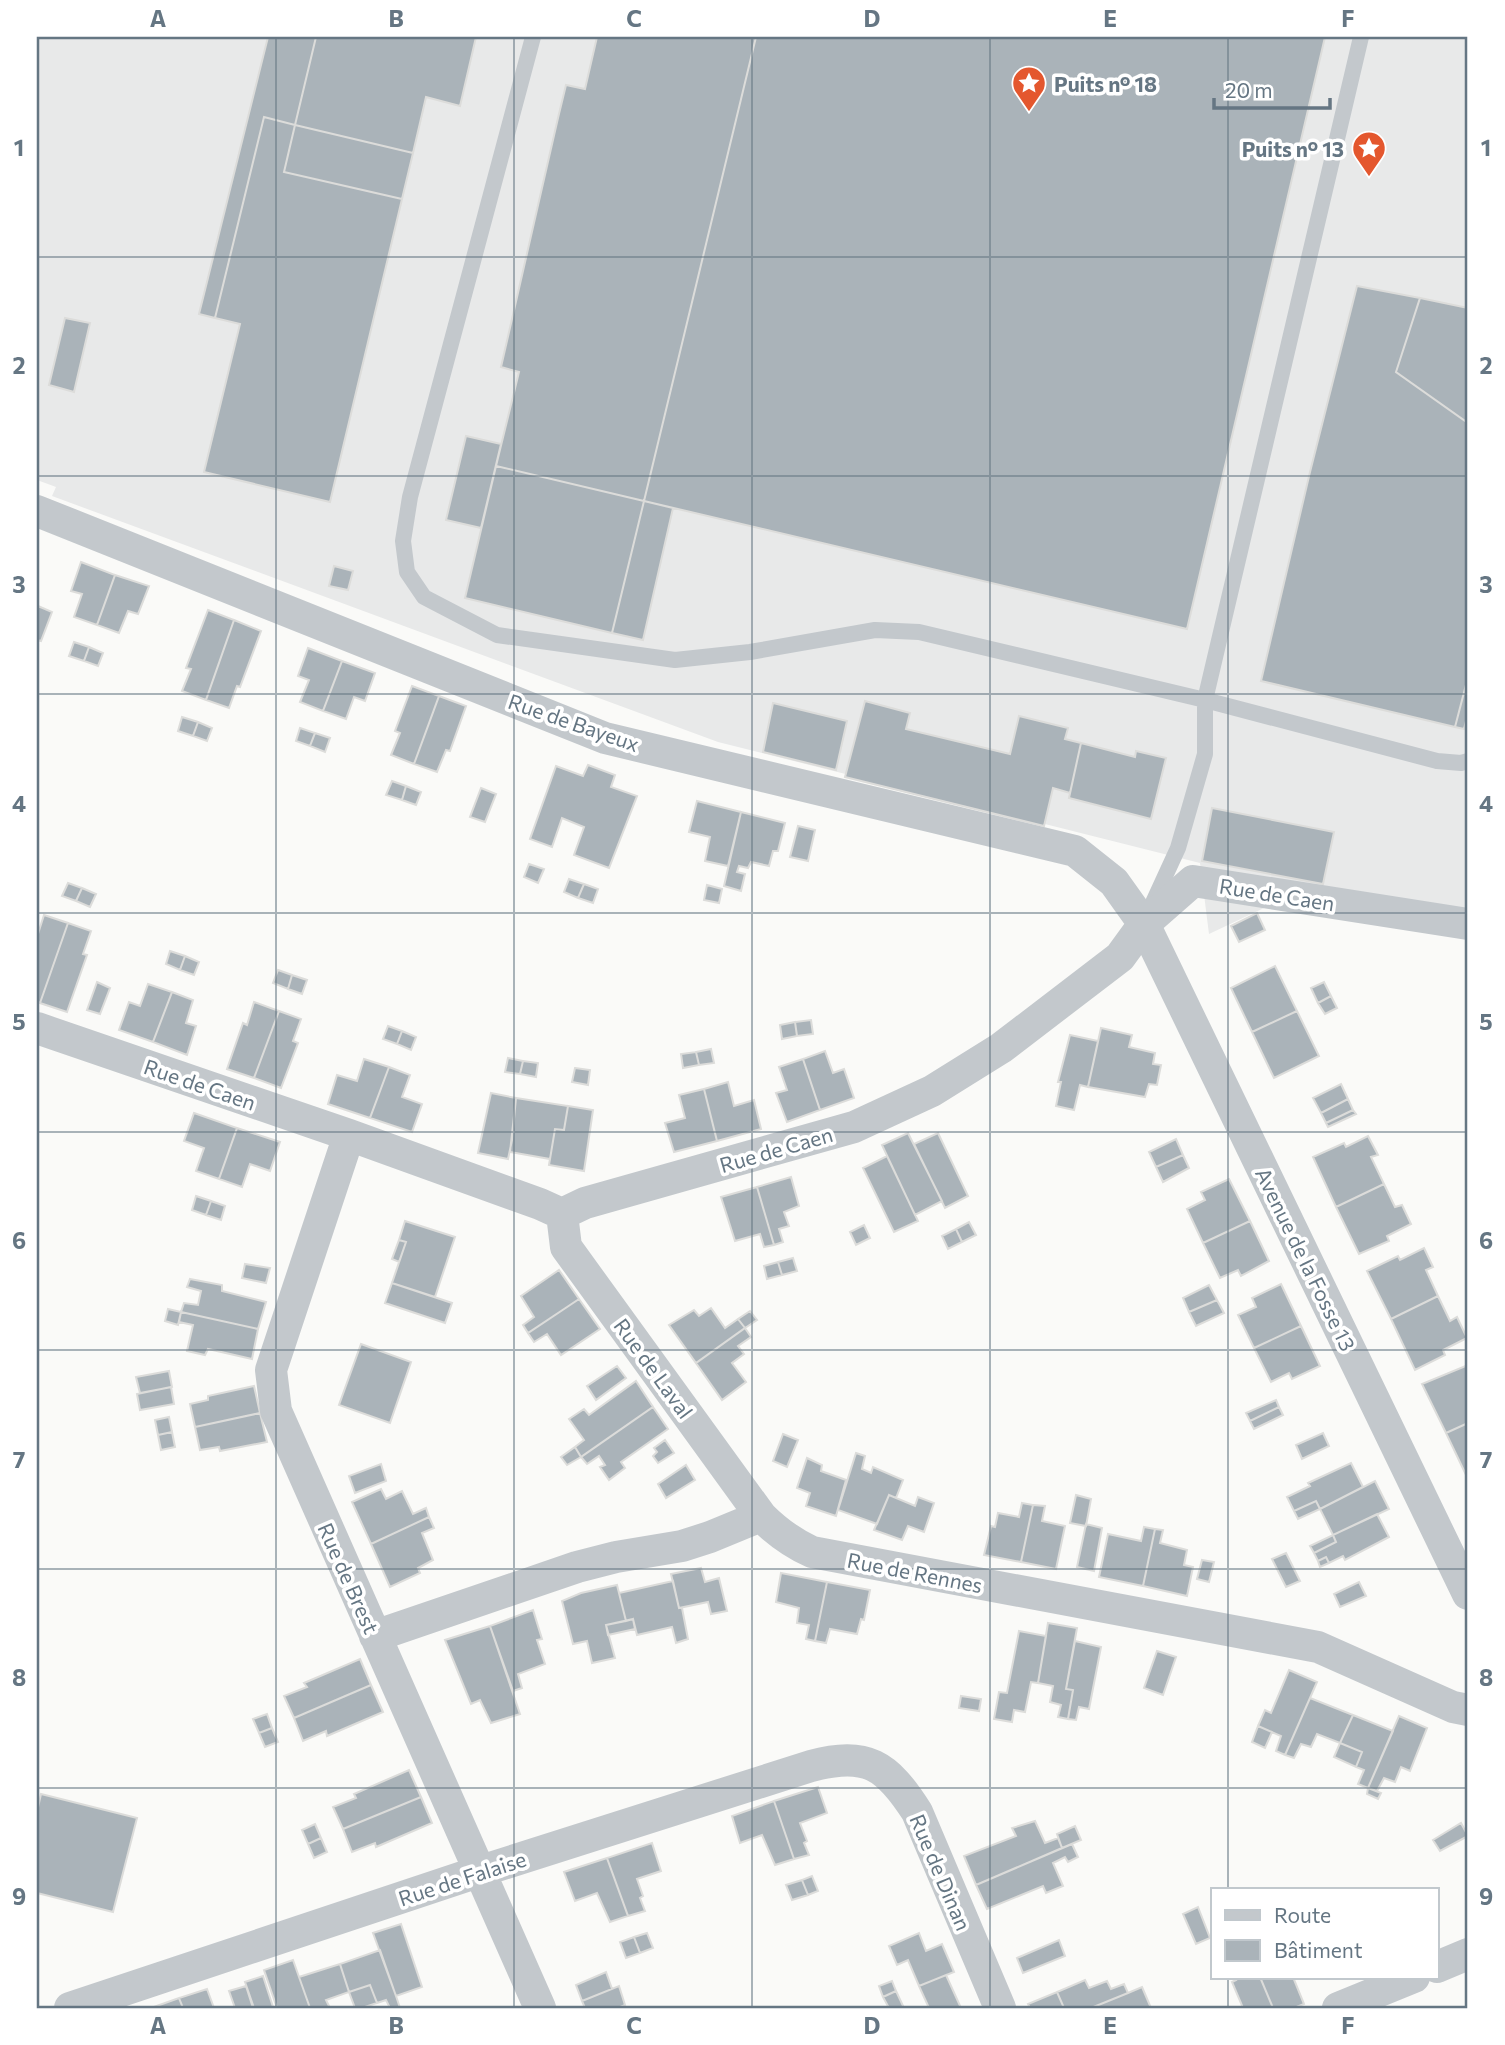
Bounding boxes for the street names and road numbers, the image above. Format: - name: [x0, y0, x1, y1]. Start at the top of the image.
- street label: Rue de Bayeux: [505, 688, 643, 756]
- street label: Rue de Caen: [1218, 873, 1336, 915]
- street label: Rue de Caen: [141, 1053, 259, 1115]
- street label: Rue de Caen: [717, 1121, 835, 1177]
- street label: Avenue de la Fosse 13: [1251, 1163, 1361, 1355]
- street label: Rue de Laval: [609, 1313, 699, 1423]
- street label: Rue de Brest: [313, 1519, 385, 1637]
- street label: Rue de Rennes: [845, 1547, 985, 1597]
- street label: Rue de Dinan: [905, 1810, 977, 1934]
- street label: Rue de Falaise: [395, 1846, 529, 1910]

